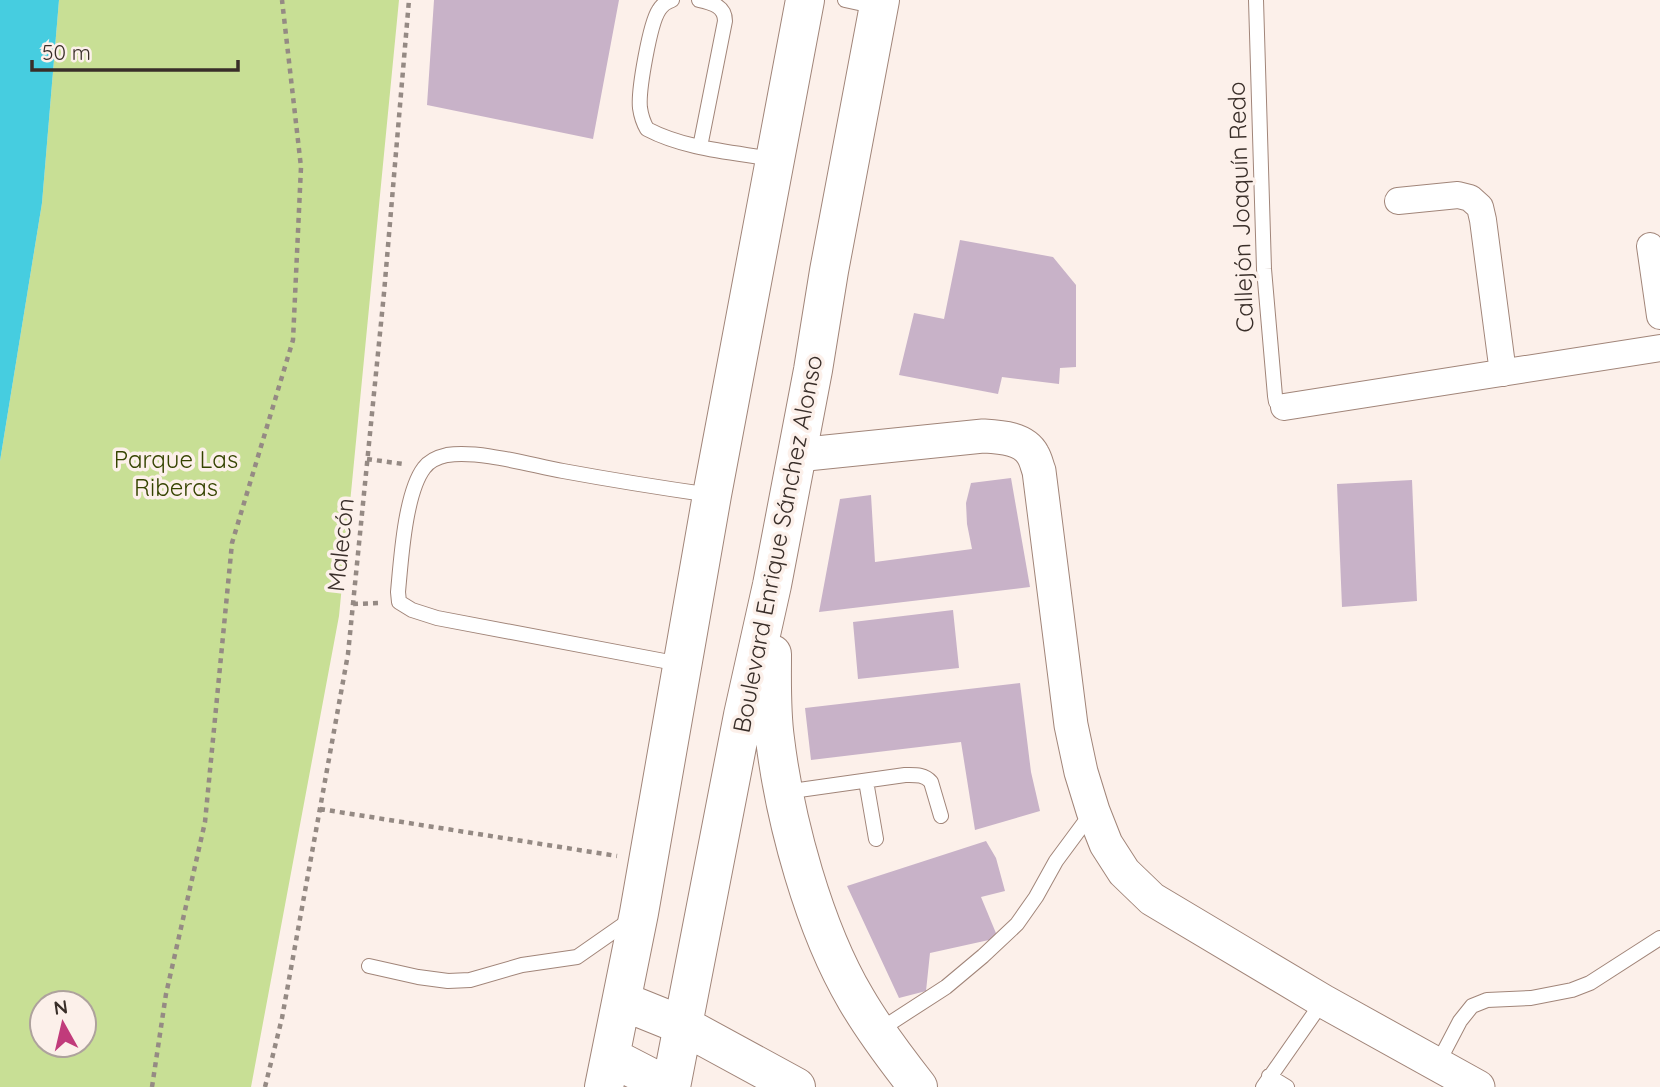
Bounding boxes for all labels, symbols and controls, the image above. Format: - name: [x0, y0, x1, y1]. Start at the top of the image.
- scale bar: [32, 28, 238, 72]
- text: 50 m: [42, 39, 91, 65]
- street label: Callejón Joaquín Redo: [1221, 81, 1259, 333]
- street label: Boulevard Enrique Sánchez Alonso: [726, 352, 828, 735]
- park label: Parque Las Riberas: [114, 444, 238, 502]
- street label: Malecón: [320, 497, 360, 593]
- north arrow: [28, 989, 98, 1059]
- text: N: [52, 994, 69, 1020]

